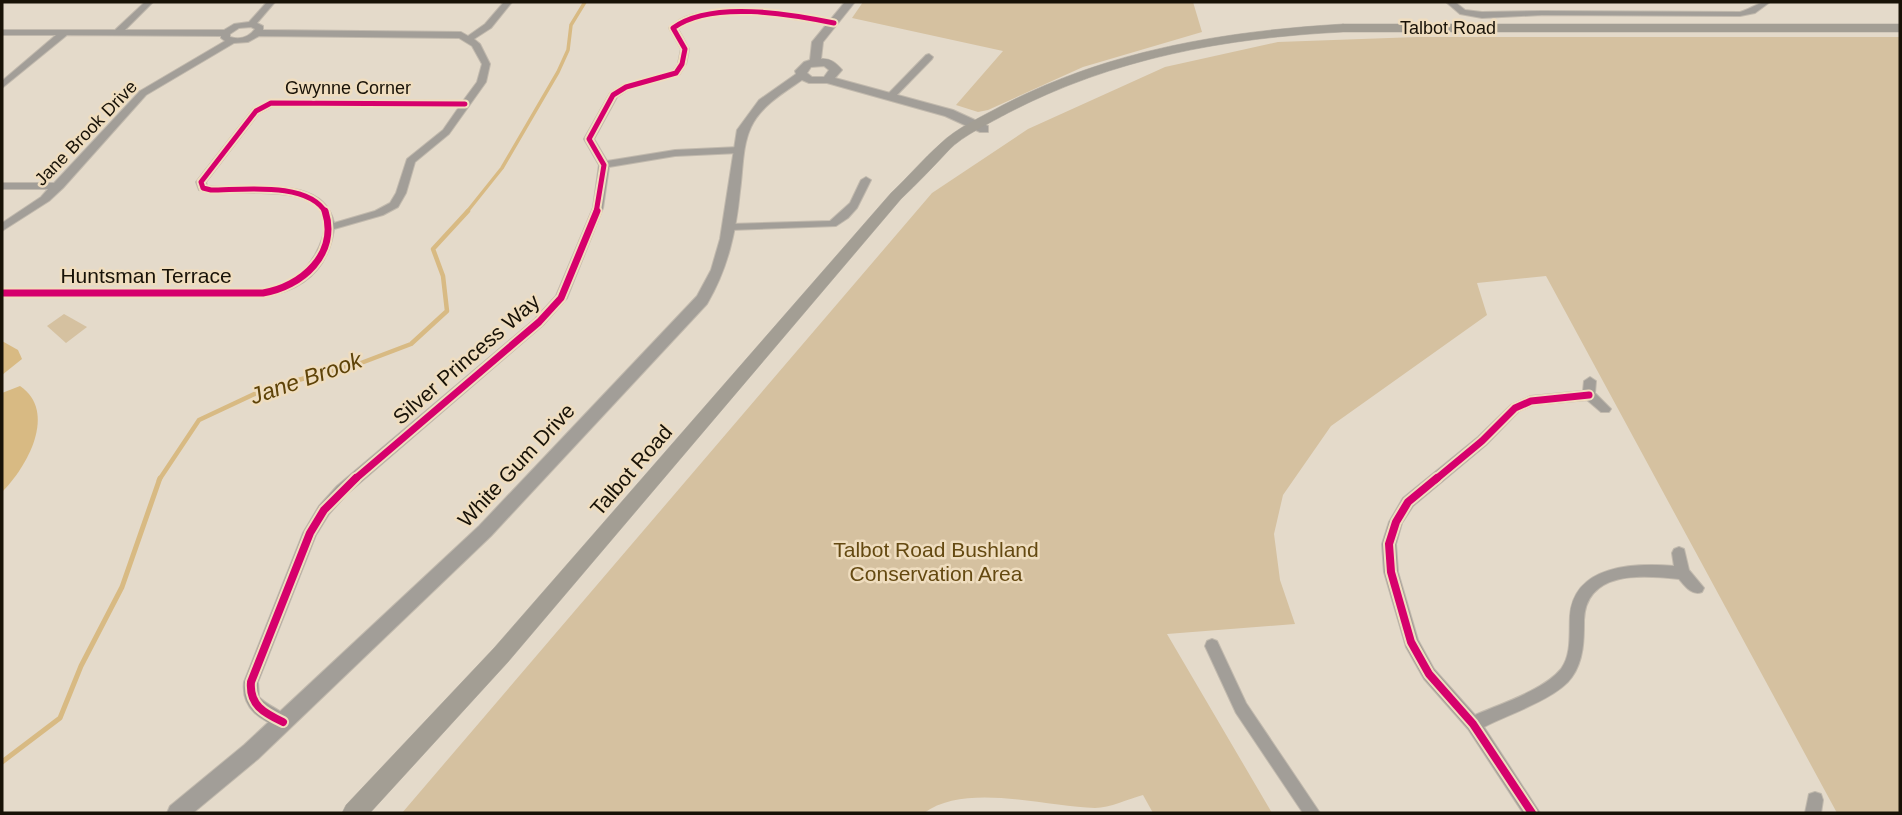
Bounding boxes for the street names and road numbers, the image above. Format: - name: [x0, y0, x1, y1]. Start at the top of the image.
- street label: Talbot Road: [1400, 18, 1496, 38]
- street label: Jane Brook Drive: [31, 76, 141, 190]
- street label: Gwynne Corner: [285, 78, 411, 98]
- street label: Huntsman Terrace: [60, 264, 232, 287]
- street label: Silver Princess Way: [388, 289, 544, 429]
- street label: White Gum Drive: [453, 399, 579, 531]
- street label: Talbot Road: [586, 420, 676, 520]

